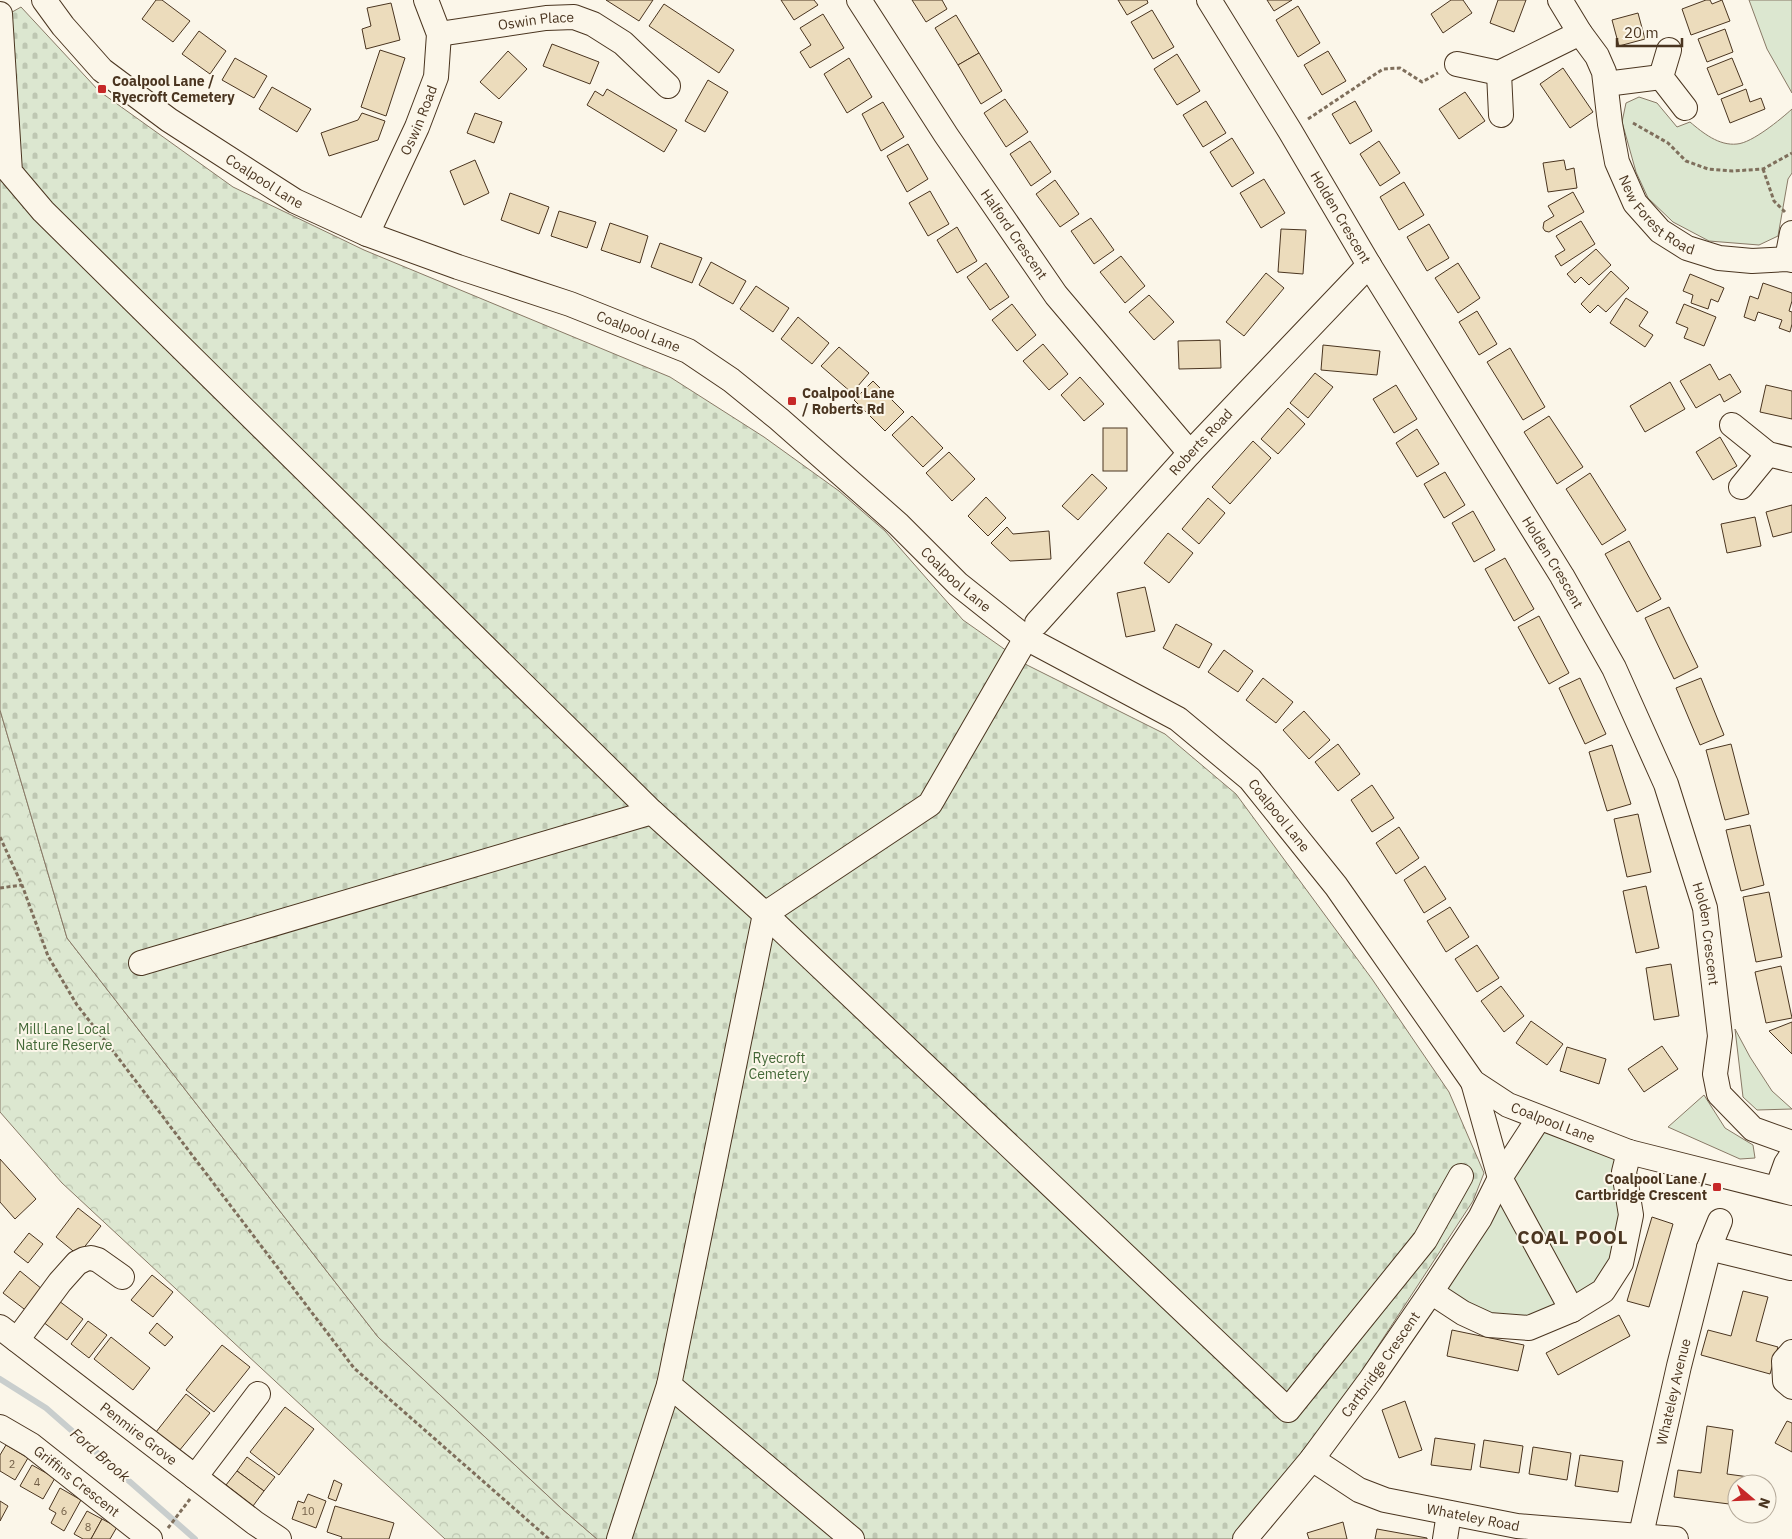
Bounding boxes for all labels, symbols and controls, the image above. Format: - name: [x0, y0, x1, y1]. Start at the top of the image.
- street label: Oswin Place: [497, 8, 575, 34]
- scale bar: [1617, 15, 1682, 47]
- text: 20 m: [1624, 23, 1659, 42]
- place label: Coalpool Lane / Ryecroft Cemetery: [112, 72, 235, 106]
- marker: Coalpool Lane / Ryecroft Cemetery: [96, 83, 108, 95]
- street label: Oswin Road: [396, 83, 441, 158]
- street label: Coalpool Lane: [222, 150, 306, 213]
- street label: Holden Crescent: [1306, 168, 1375, 267]
- street label: New Forest Road: [1615, 172, 1697, 259]
- street label: Halford Crescent: [977, 185, 1052, 283]
- street label: Coalpool Lane: [594, 306, 683, 356]
- place label: Coalpool Lane / Roberts Rd: [802, 384, 895, 418]
- marker: Coalpool Lane / Roberts Rd: [786, 395, 798, 407]
- street label: Roberts Road: [1165, 405, 1236, 479]
- street label: Holden Crescent: [1518, 513, 1587, 612]
- street label: Coalpool Lane: [917, 543, 995, 616]
- street label: Coalpool Lane: [1244, 775, 1314, 856]
- street label: Holden Crescent: [1688, 880, 1723, 986]
- park label: Mill Lane Local Nature Reserve: [16, 1020, 113, 1054]
- park label: Ryecroft Cemetery: [748, 1049, 810, 1083]
- street label: Coalpool Lane: [1508, 1098, 1598, 1147]
- place label: Coalpool Lane / Cartbridge Crescent: [1575, 1170, 1707, 1204]
- marker: Coalpool Lane / Cartbridge Crescent: [1711, 1181, 1723, 1193]
- district label: COAL POOL: [1517, 1225, 1629, 1249]
- street label: Cartbridge Crescent: [1337, 1308, 1424, 1421]
- street label: Whateley Avenue: [1652, 1336, 1695, 1447]
- street label: Penmire Grove: [97, 1398, 181, 1469]
- water label: Ford Brook: [67, 1424, 134, 1486]
- street label: Griffins Crescent: [30, 1442, 123, 1521]
- house number: 2: [9, 1457, 15, 1471]
- north arrow: [1727, 1474, 1777, 1524]
- house number: 4: [34, 1475, 41, 1489]
- text: N: [1754, 1496, 1774, 1511]
- street label: Whateley Road: [1425, 1499, 1521, 1535]
- house number: 6: [61, 1504, 67, 1518]
- house number: 10: [301, 1504, 315, 1518]
- house number: 8: [85, 1520, 91, 1534]

